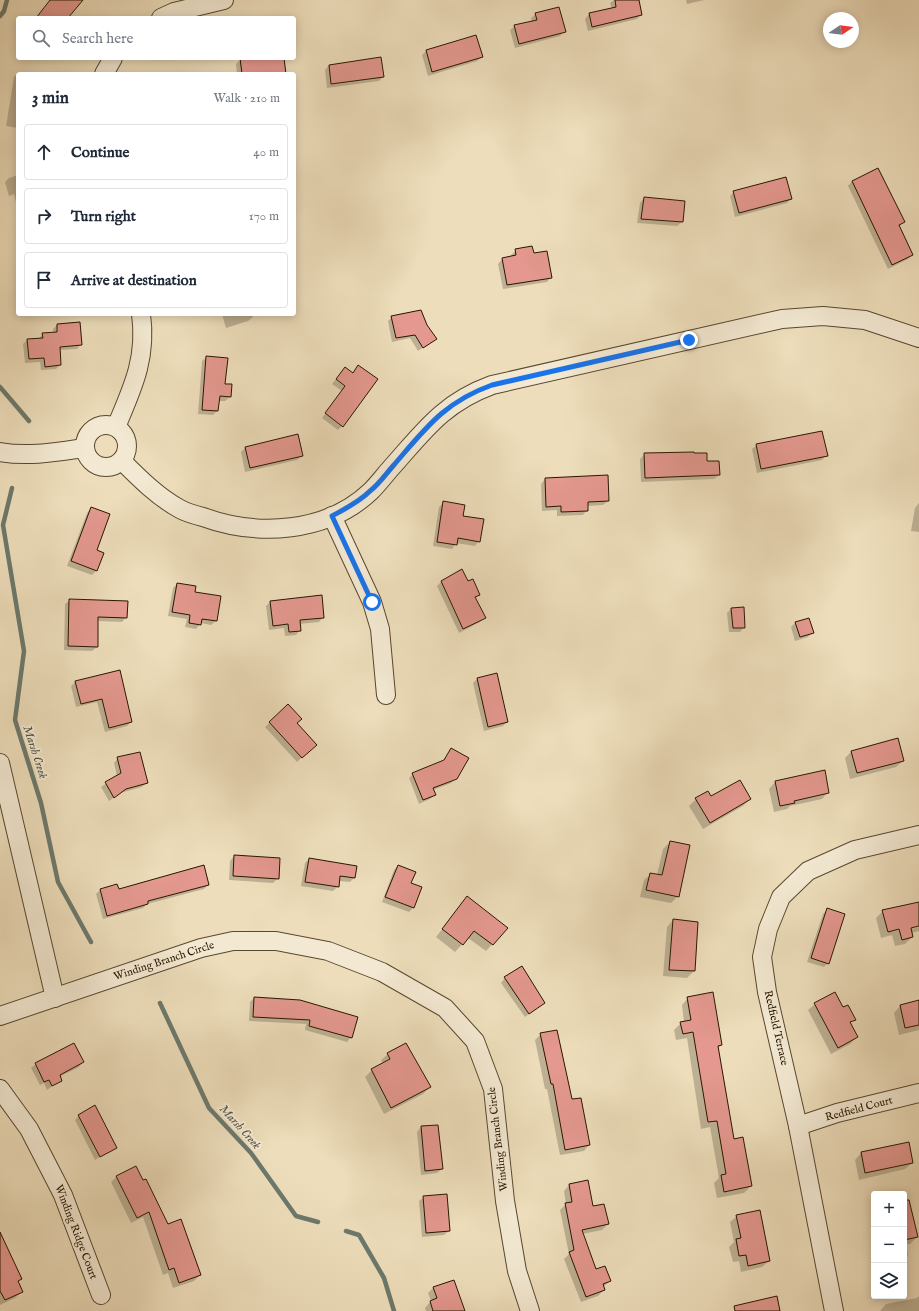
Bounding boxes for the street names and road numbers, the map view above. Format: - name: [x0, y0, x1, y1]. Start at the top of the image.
- street label: Winding Branch Circle: [112, 938, 216, 984]
- street label: Redfield Terrace: [761, 989, 791, 1067]
- street label: Winding Branch Circle: [485, 1086, 511, 1192]
- street label: Redfield Court: [824, 1093, 894, 1125]
- street label: Winding Ridge Court: [52, 1183, 101, 1281]

